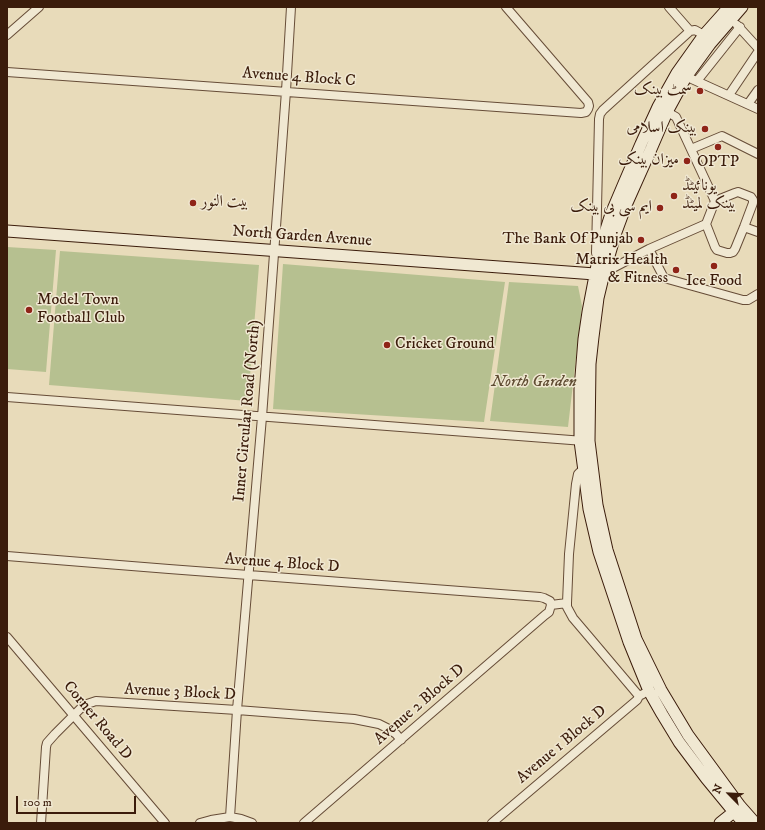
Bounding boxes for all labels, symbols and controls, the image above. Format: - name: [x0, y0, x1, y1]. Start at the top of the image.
- street label: Avenue 4 Block C: [242, 64, 356, 92]
- place label: سمٹ بینک: [634, 81, 692, 101]
- marker: سمٹ بینک: [695, 86, 705, 96]
- place label: بینک اسلامی: [627, 119, 697, 139]
- marker: بینک اسلامی: [700, 124, 710, 134]
- marker: OPTP: [713, 142, 723, 152]
- place label: میزان بینک: [618, 151, 679, 171]
- place label: OPTP: [697, 153, 739, 173]
- marker: میزان بینک: [682, 156, 692, 166]
- place label: یونائیٹڈ بینک لمیٹڈ: [682, 177, 736, 215]
- marker: یونائیٹڈ بینک لمیٹڈ: [669, 191, 679, 201]
- place label: بیت النور: [201, 193, 248, 213]
- marker: بیت النور: [188, 198, 198, 208]
- place label: ایم سی بی بینک: [570, 198, 652, 218]
- marker: ایم سی بی بینک: [655, 203, 665, 213]
- street label: North Garden Avenue: [232, 223, 372, 251]
- place label: The Bank Of Punjab: [502, 230, 633, 250]
- marker: The Bank Of Punjab: [636, 235, 646, 245]
- place label: Matrix Health & Fitness: [575, 251, 668, 289]
- marker: Ice Food: [709, 261, 719, 271]
- marker: Matrix Health & Fitness: [671, 265, 681, 275]
- place label: Ice Food: [686, 272, 742, 292]
- place label: Model Town Football Club: [37, 291, 125, 329]
- marker: Model Town Football Club: [24, 305, 34, 315]
- street label: Inner Circular Road (North): [230, 319, 266, 503]
- place label: Cricket Ground: [395, 335, 494, 355]
- marker: Cricket Ground: [382, 340, 392, 350]
- park label: North Garden: [492, 373, 576, 393]
- street label: Avenue 4 Block D: [224, 550, 340, 578]
- street label: Avenue 2 Block D: [371, 660, 469, 750]
- street label: Corner Road D: [58, 678, 136, 764]
- street label: Avenue 3 Block D: [124, 680, 236, 706]
- street label: Avenue 1 Block D: [513, 702, 611, 788]
- north arrow: [709, 774, 749, 814]
- text: N: [710, 782, 726, 796]
- scale bar: [18, 788, 138, 814]
- text: 100 m: [23, 795, 52, 810]

